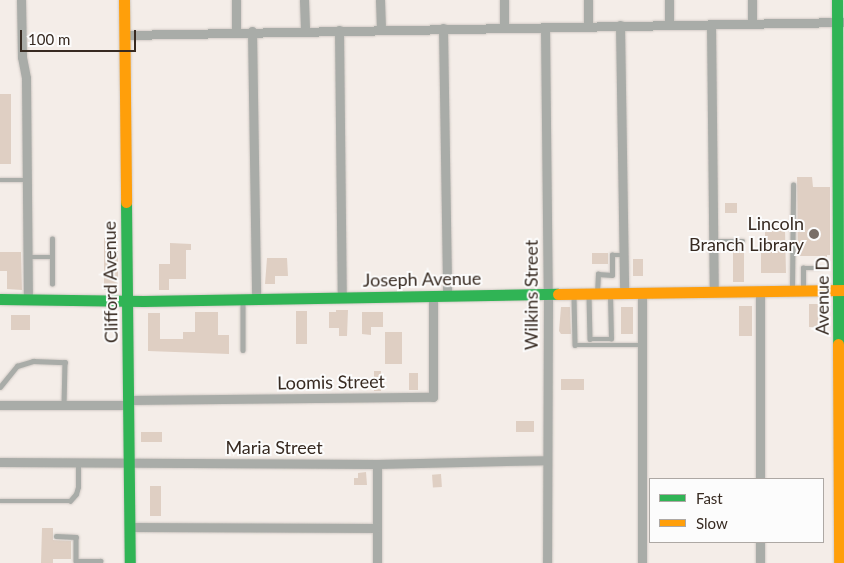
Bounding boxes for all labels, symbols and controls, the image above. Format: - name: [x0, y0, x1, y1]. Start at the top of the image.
- scale bar: [22, 20, 139, 52]
- text: 100 m: [28, 30, 70, 48]
- place label: Lincoln Branch Library: [689, 213, 804, 255]
- street label: Clifford Avenue: [98, 220, 122, 344]
- marker: Lincoln Branch Library: [808, 228, 820, 240]
- street label: Wilkins Street: [520, 240, 542, 350]
- street label: Avenue D: [811, 257, 833, 335]
- street label: Joseph Avenue: [362, 267, 482, 291]
- street label: Loomis Street: [277, 370, 385, 394]
- street label: Maria Street: [225, 436, 323, 458]
- legend: [649, 478, 824, 543]
- text: Fast: [696, 489, 723, 507]
- text: Slow: [696, 514, 728, 532]

